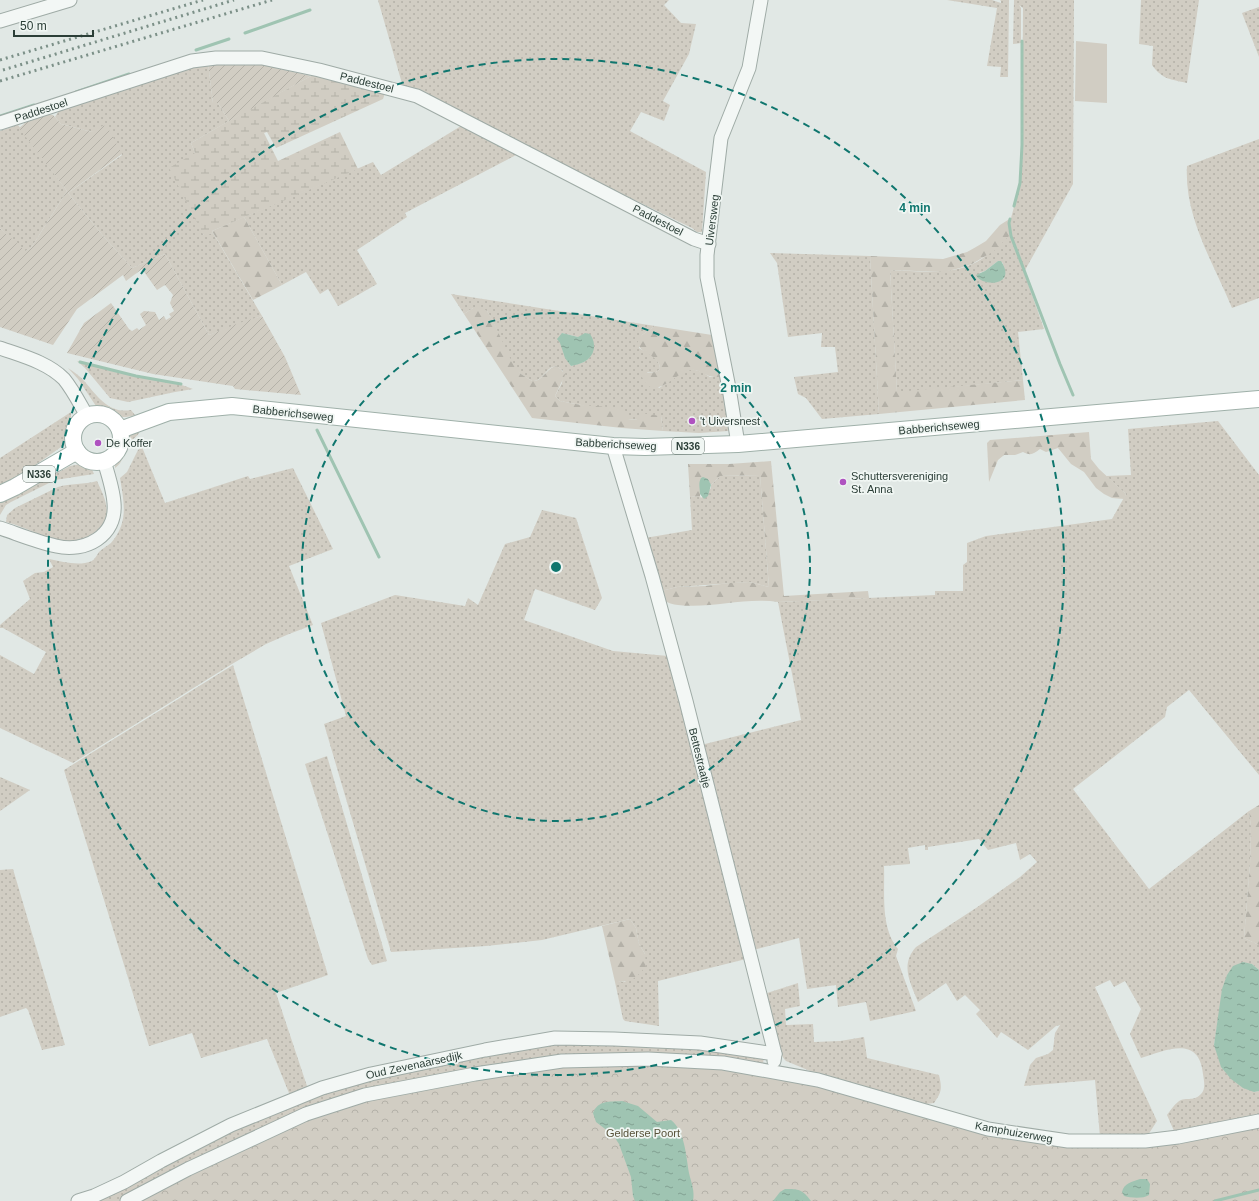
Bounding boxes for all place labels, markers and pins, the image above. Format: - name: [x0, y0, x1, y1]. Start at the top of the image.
- place label: 't Uiversnest: [700, 415, 760, 427]
- marker: 't Uiversnest: [687, 416, 697, 426]
- place label: De Koffer: [106, 437, 153, 449]
- marker: De Koffer: [93, 438, 103, 448]
- place label: Schuttersvereniging St. Anna: [851, 470, 948, 495]
- marker: Schuttersvereniging St. Anna: [838, 477, 848, 487]
- centre of rings: [549, 560, 563, 574]

